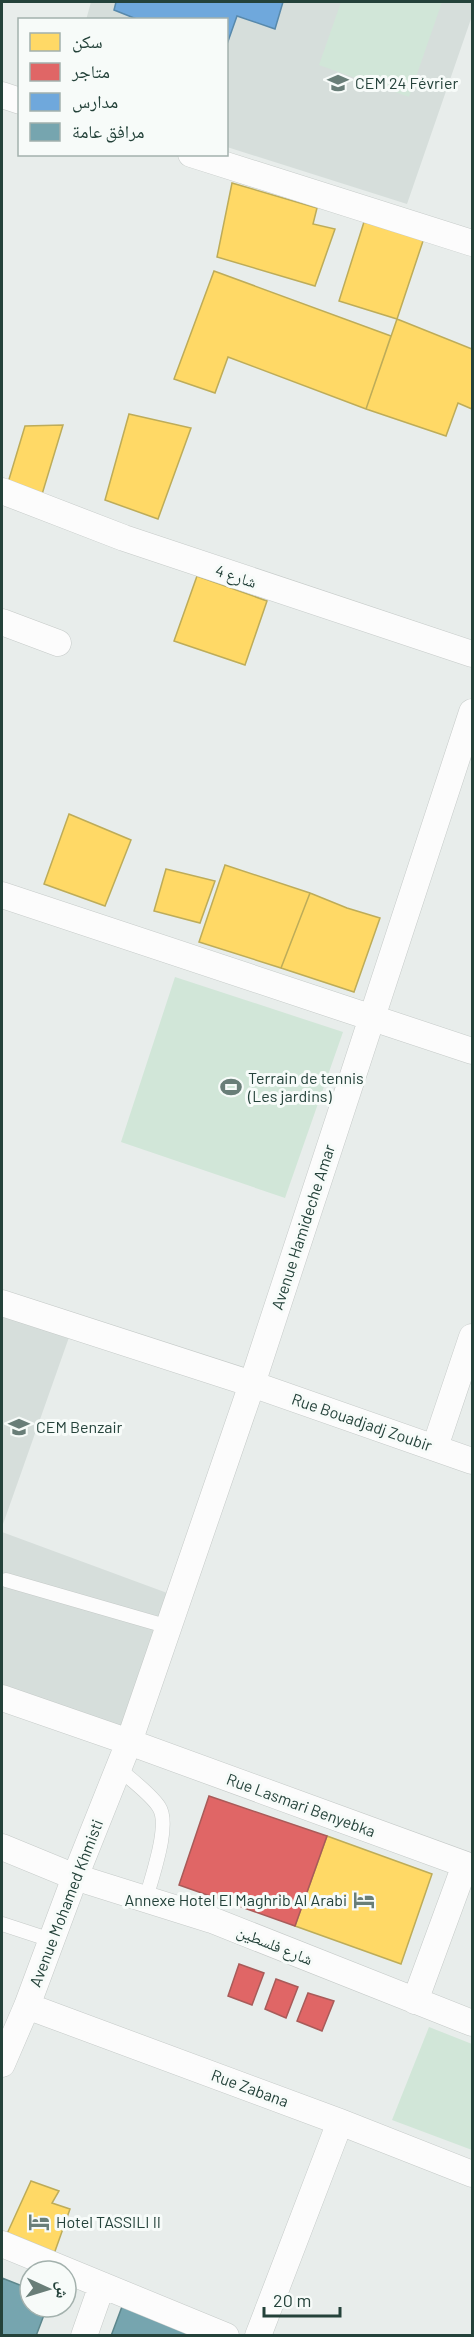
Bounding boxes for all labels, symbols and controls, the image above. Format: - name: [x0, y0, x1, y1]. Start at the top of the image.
- legend: [18, 18, 228, 156]
- text: سكن: [72, 30, 103, 53]
- text: متاجر: [71, 60, 110, 82]
- school or university icon: CEM 24 Février: [326, 71, 350, 95]
- place label: CEM 24 Février: [355, 73, 458, 92]
- text: مدارس: [72, 90, 118, 113]
- text: مرافق عامة: [72, 120, 144, 143]
- street label: شارع 4: [212, 560, 259, 593]
- place label: Terrain de tennis (Les jardins): [247, 1068, 364, 1105]
- sports icon: Terrain de tennis (Les jardins): [219, 1075, 243, 1099]
- street label: Avenue Hamideche Amar: [267, 1142, 338, 1312]
- street label: Rue Bouadjadj Zoubir: [290, 1389, 435, 1454]
- school or university icon: CEM Benzair: [7, 1415, 31, 1439]
- place label: CEM Benzair: [36, 1417, 123, 1436]
- street label: Rue Lasmari Benyebka: [224, 1769, 378, 1840]
- street label: Avenue Mohamed Khmisti: [25, 1816, 106, 1989]
- hotel icon: Annexe Hotel El Maghrib Al Arabi: [352, 1888, 376, 1912]
- place label: Annexe Hotel El Maghrib Al Arabi: [124, 1890, 347, 1909]
- street label: شارع فلسطين: [234, 1921, 316, 1970]
- street label: Rue Zabana: [209, 2065, 291, 2110]
- hotel icon: Hotel TASSILI II: [27, 2210, 51, 2234]
- place label: Hotel TASSILI II: [56, 2212, 161, 2231]
- north arrow: [18, 2259, 78, 2319]
- scale bar: [264, 2280, 340, 2318]
- text: ش: [52, 2281, 74, 2299]
- text: 20 m: [273, 2289, 311, 2311]

